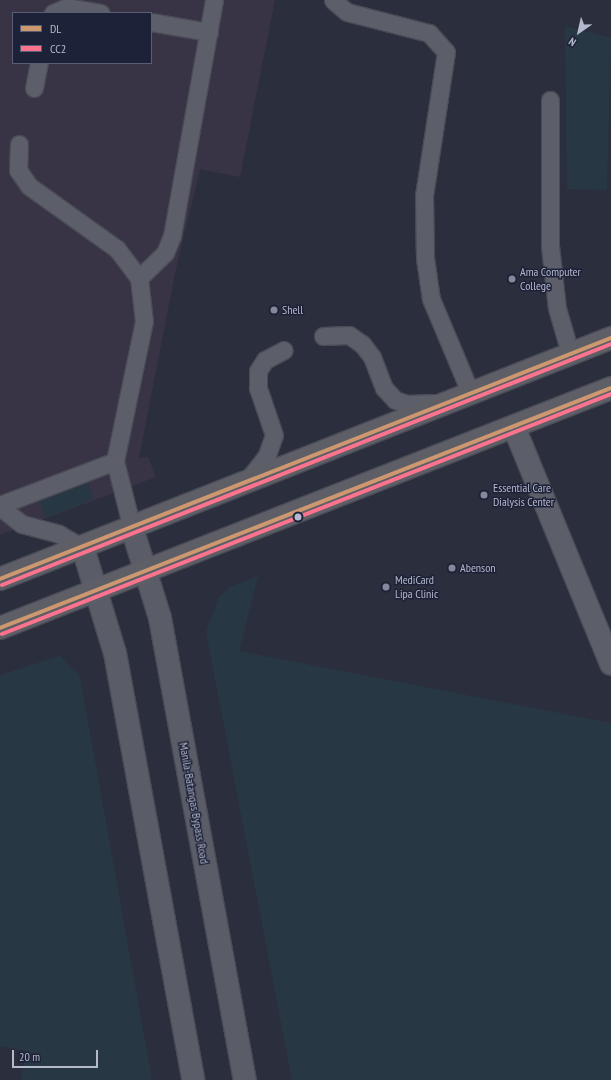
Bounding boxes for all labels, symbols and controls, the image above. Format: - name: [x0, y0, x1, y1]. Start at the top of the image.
- legend: [12, 12, 152, 64]
- north arrow: [559, 12, 599, 52]
- text: DL: [50, 21, 61, 36]
- text: N: [566, 34, 579, 49]
- text: CC2: [50, 41, 66, 56]
- place label: Ama Computer College: [520, 265, 581, 293]
- marker: Ama Computer College: [507, 274, 517, 284]
- place label: Shell: [282, 303, 303, 317]
- marker: Shell: [269, 305, 279, 315]
- place label: Essential Care Dialysis Center: [493, 481, 554, 509]
- marker: Essential Care Dialysis Center: [478, 489, 490, 501]
- unlabelled marker: [293, 512, 303, 522]
- place label: Abenson: [460, 561, 496, 575]
- marker: Abenson: [447, 563, 457, 573]
- place label: MediCard Lipa Clinic: [395, 573, 438, 601]
- marker: MediCard Lipa Clinic: [380, 581, 392, 593]
- street label: Manila-Batangas Bypass Road: [176, 741, 212, 865]
- scale bar: [14, 1042, 100, 1068]
- text: 20 m: [19, 1049, 40, 1064]

